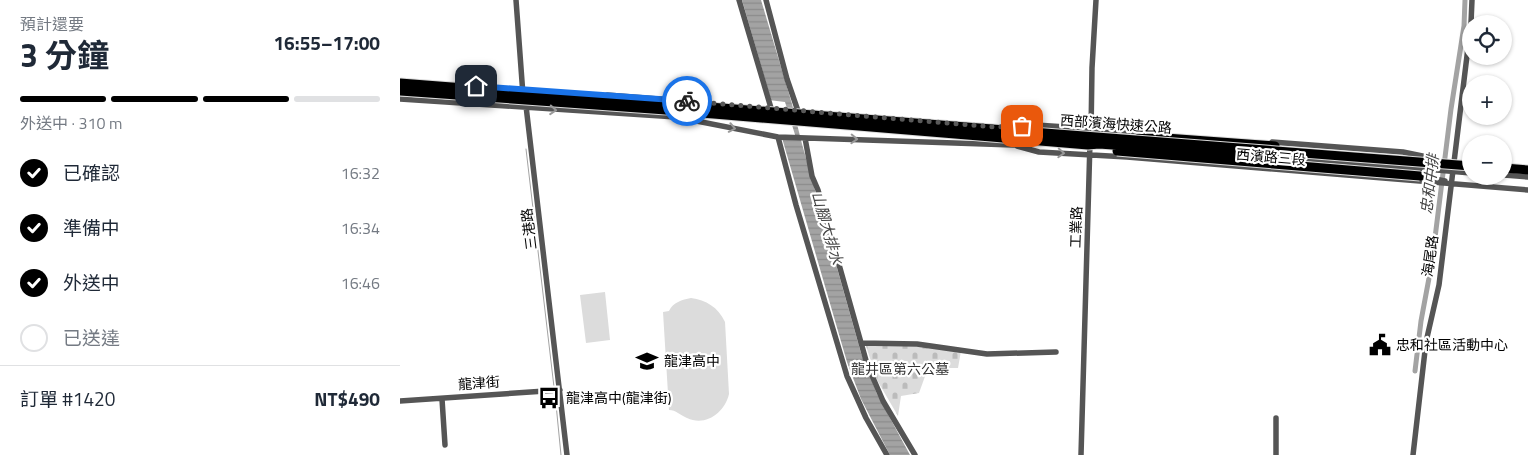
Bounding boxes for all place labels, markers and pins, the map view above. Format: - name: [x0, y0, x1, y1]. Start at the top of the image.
- pin: [455, 65, 497, 107]
- pin: [1001, 105, 1043, 147]
- public building icon: 忠和社區活動中心: [1367, 332, 1393, 358]
- place label: 忠和社區活動中心: [1396, 334, 1508, 355]
- school or university icon: 龍津高中: [634, 348, 660, 374]
- place label: 龍津高中: [664, 350, 720, 371]
- bus stop icon: 龍津高中(龍津街): [536, 385, 562, 411]
- place label: 龍津高中(龍津街): [566, 387, 671, 408]

